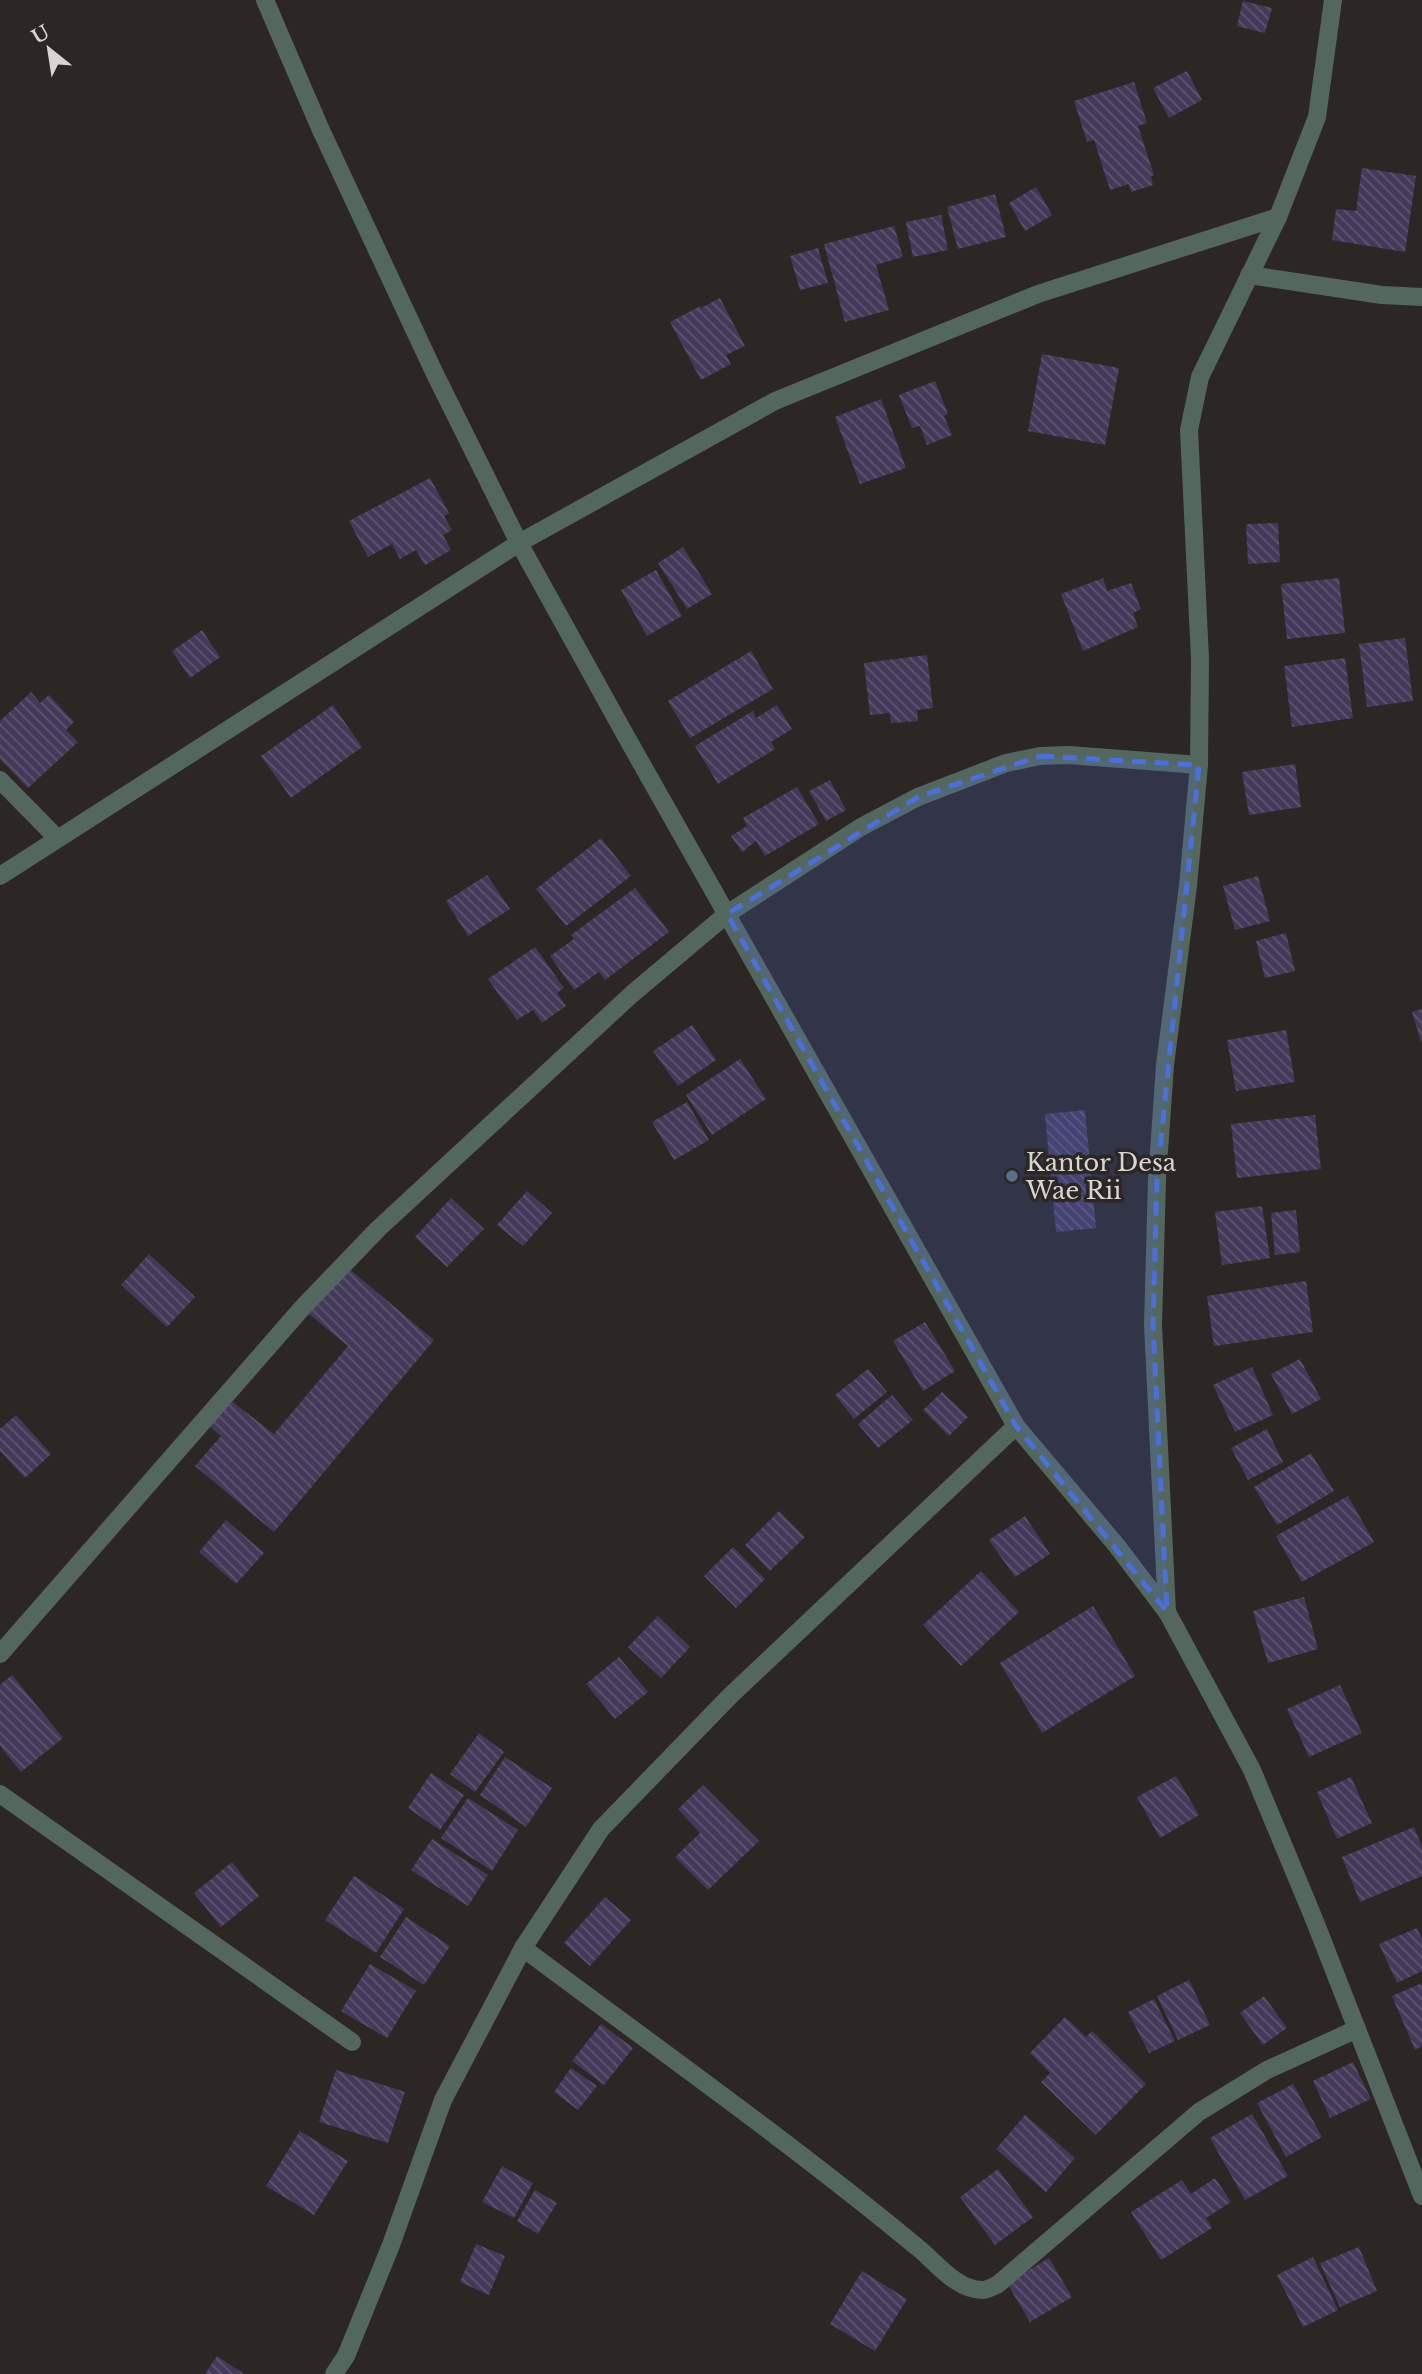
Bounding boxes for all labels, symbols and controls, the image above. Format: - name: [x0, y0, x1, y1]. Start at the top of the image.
- north arrow: [14, 14, 84, 84]
- text: U: [28, 20, 54, 49]
- place label: Kantor Desa Wae Rii: [1025, 1148, 1177, 1205]
- marker: Kantor Desa Wae Rii: [1004, 1168, 1020, 1184]

